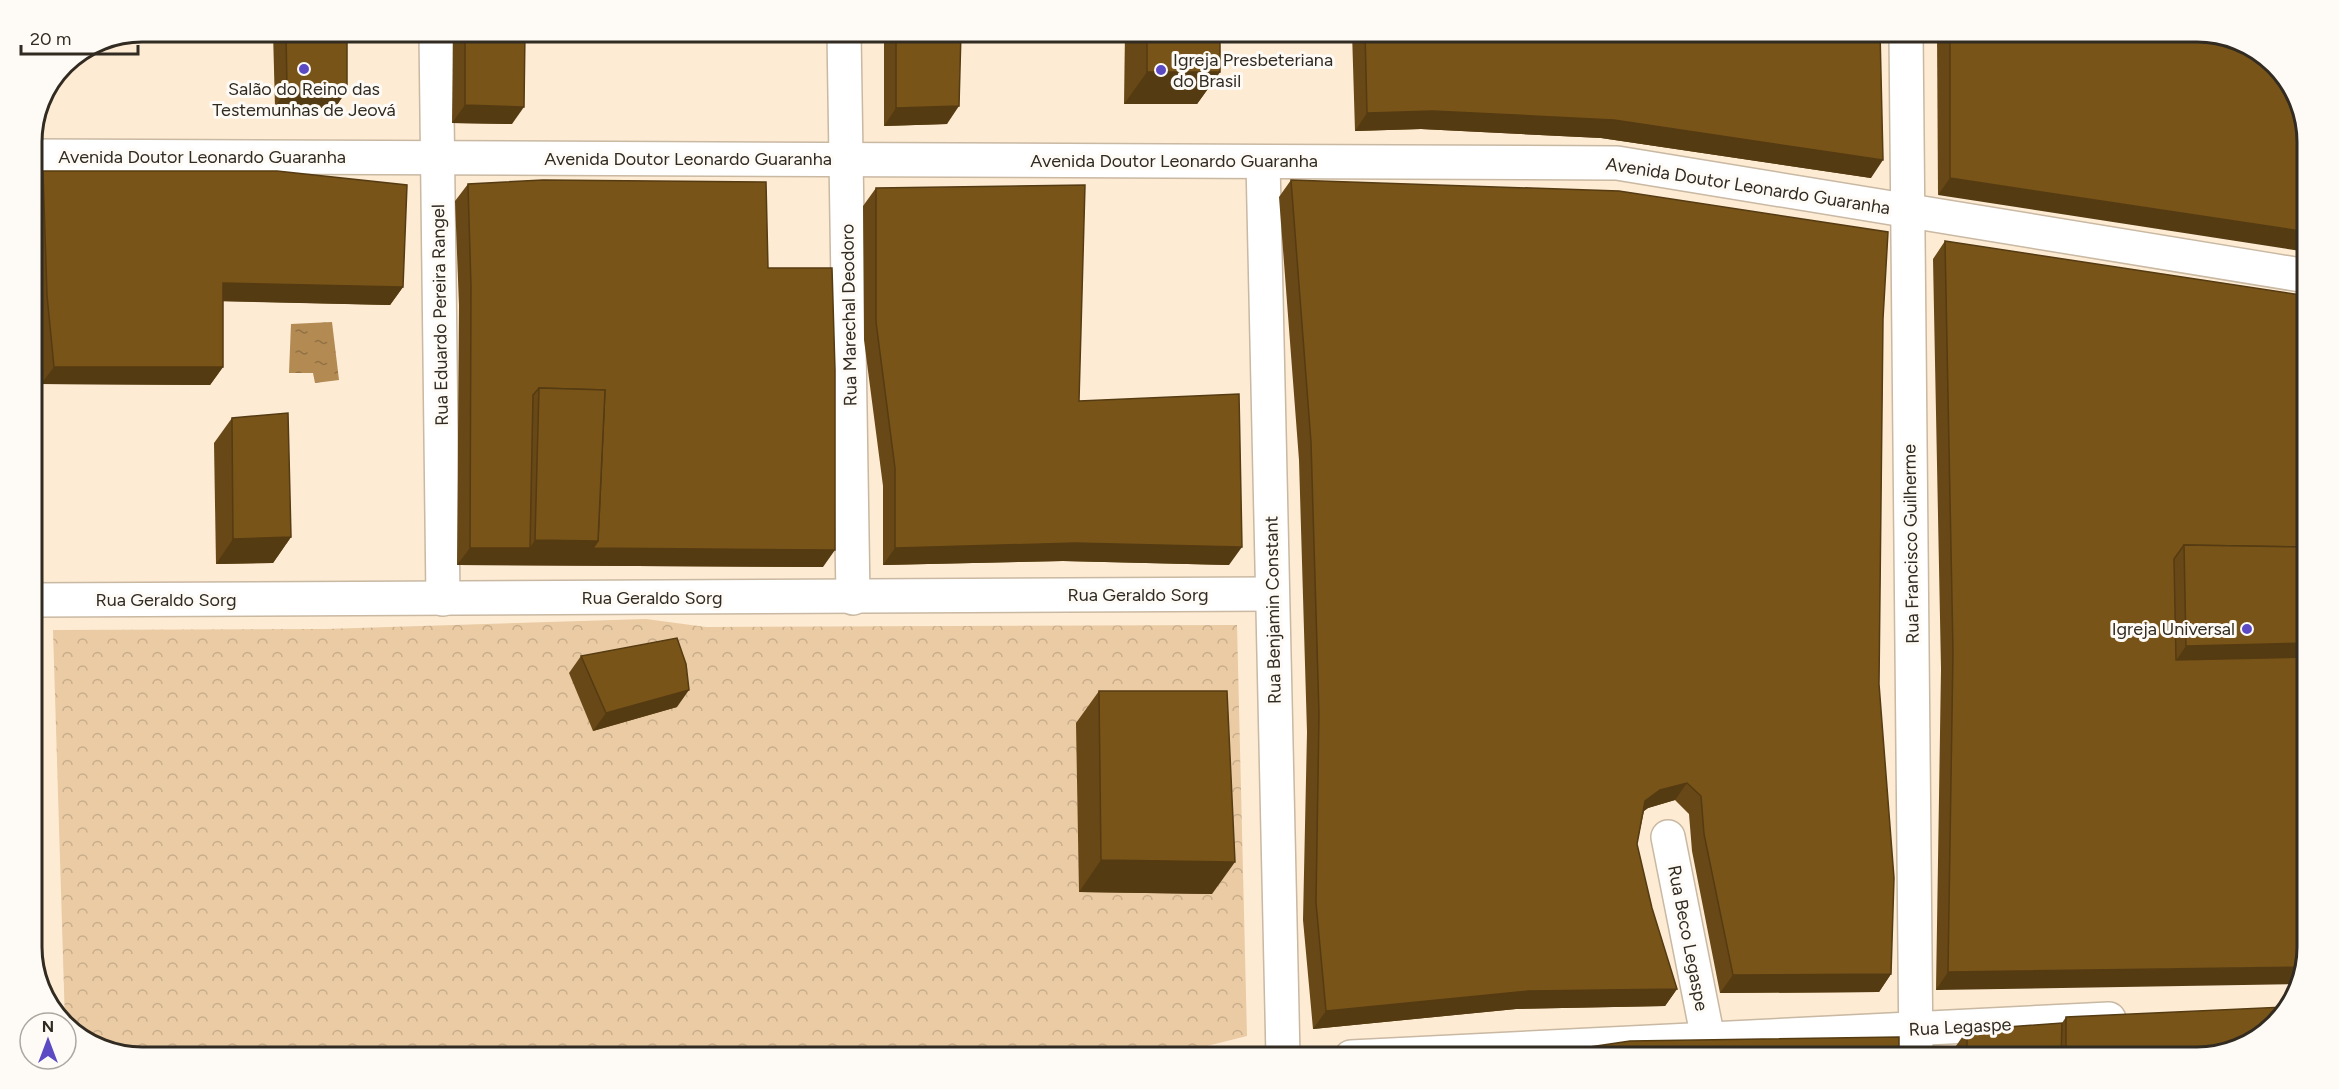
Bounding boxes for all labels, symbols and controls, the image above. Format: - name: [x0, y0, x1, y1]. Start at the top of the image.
- scale bar: [21, 18, 138, 56]
- text: 20 m: [30, 28, 71, 50]
- place label: Igreja Presbeteriana do Brasil: [1173, 49, 1333, 92]
- marker: Salão do Reino das Testemunhas de Jeová: [297, 62, 311, 76]
- marker: Igreja Presbeteriana do Brasil: [1154, 63, 1168, 77]
- place label: Salão do Reino das Testemunhas de Jeová: [212, 78, 396, 121]
- street label: Avenida Doutor Leonardo Guaranha: [58, 146, 346, 168]
- street label: Avenida Doutor Leonardo Guaranha: [544, 148, 832, 170]
- street label: Avenida Doutor Leonardo Guaranha: [1030, 150, 1318, 172]
- street label: Avenida Doutor Leonardo Guaranha: [1604, 153, 1892, 219]
- street label: Rua Eduardo Pereira Rangel: [427, 204, 453, 426]
- street label: Rua Marechal Deodoro: [836, 223, 862, 407]
- street label: Rua Francisco Guilherme: [1898, 444, 1924, 644]
- street label: Rua Benjamin Constant: [1260, 515, 1286, 704]
- street label: Rua Geraldo Sorg: [1067, 584, 1209, 606]
- street label: Rua Geraldo Sorg: [581, 587, 723, 609]
- street label: Rua Geraldo Sorg: [95, 589, 237, 611]
- place label: Igreja Universal: [2112, 618, 2235, 640]
- marker: Igreja Universal: [2240, 622, 2254, 636]
- street label: Rua Beco Legaspe: [1663, 863, 1713, 1013]
- north arrow: [18, 1011, 78, 1071]
- street label: Rua Legaspe: [1908, 1013, 2012, 1041]
- text: N: [42, 1017, 54, 1036]

